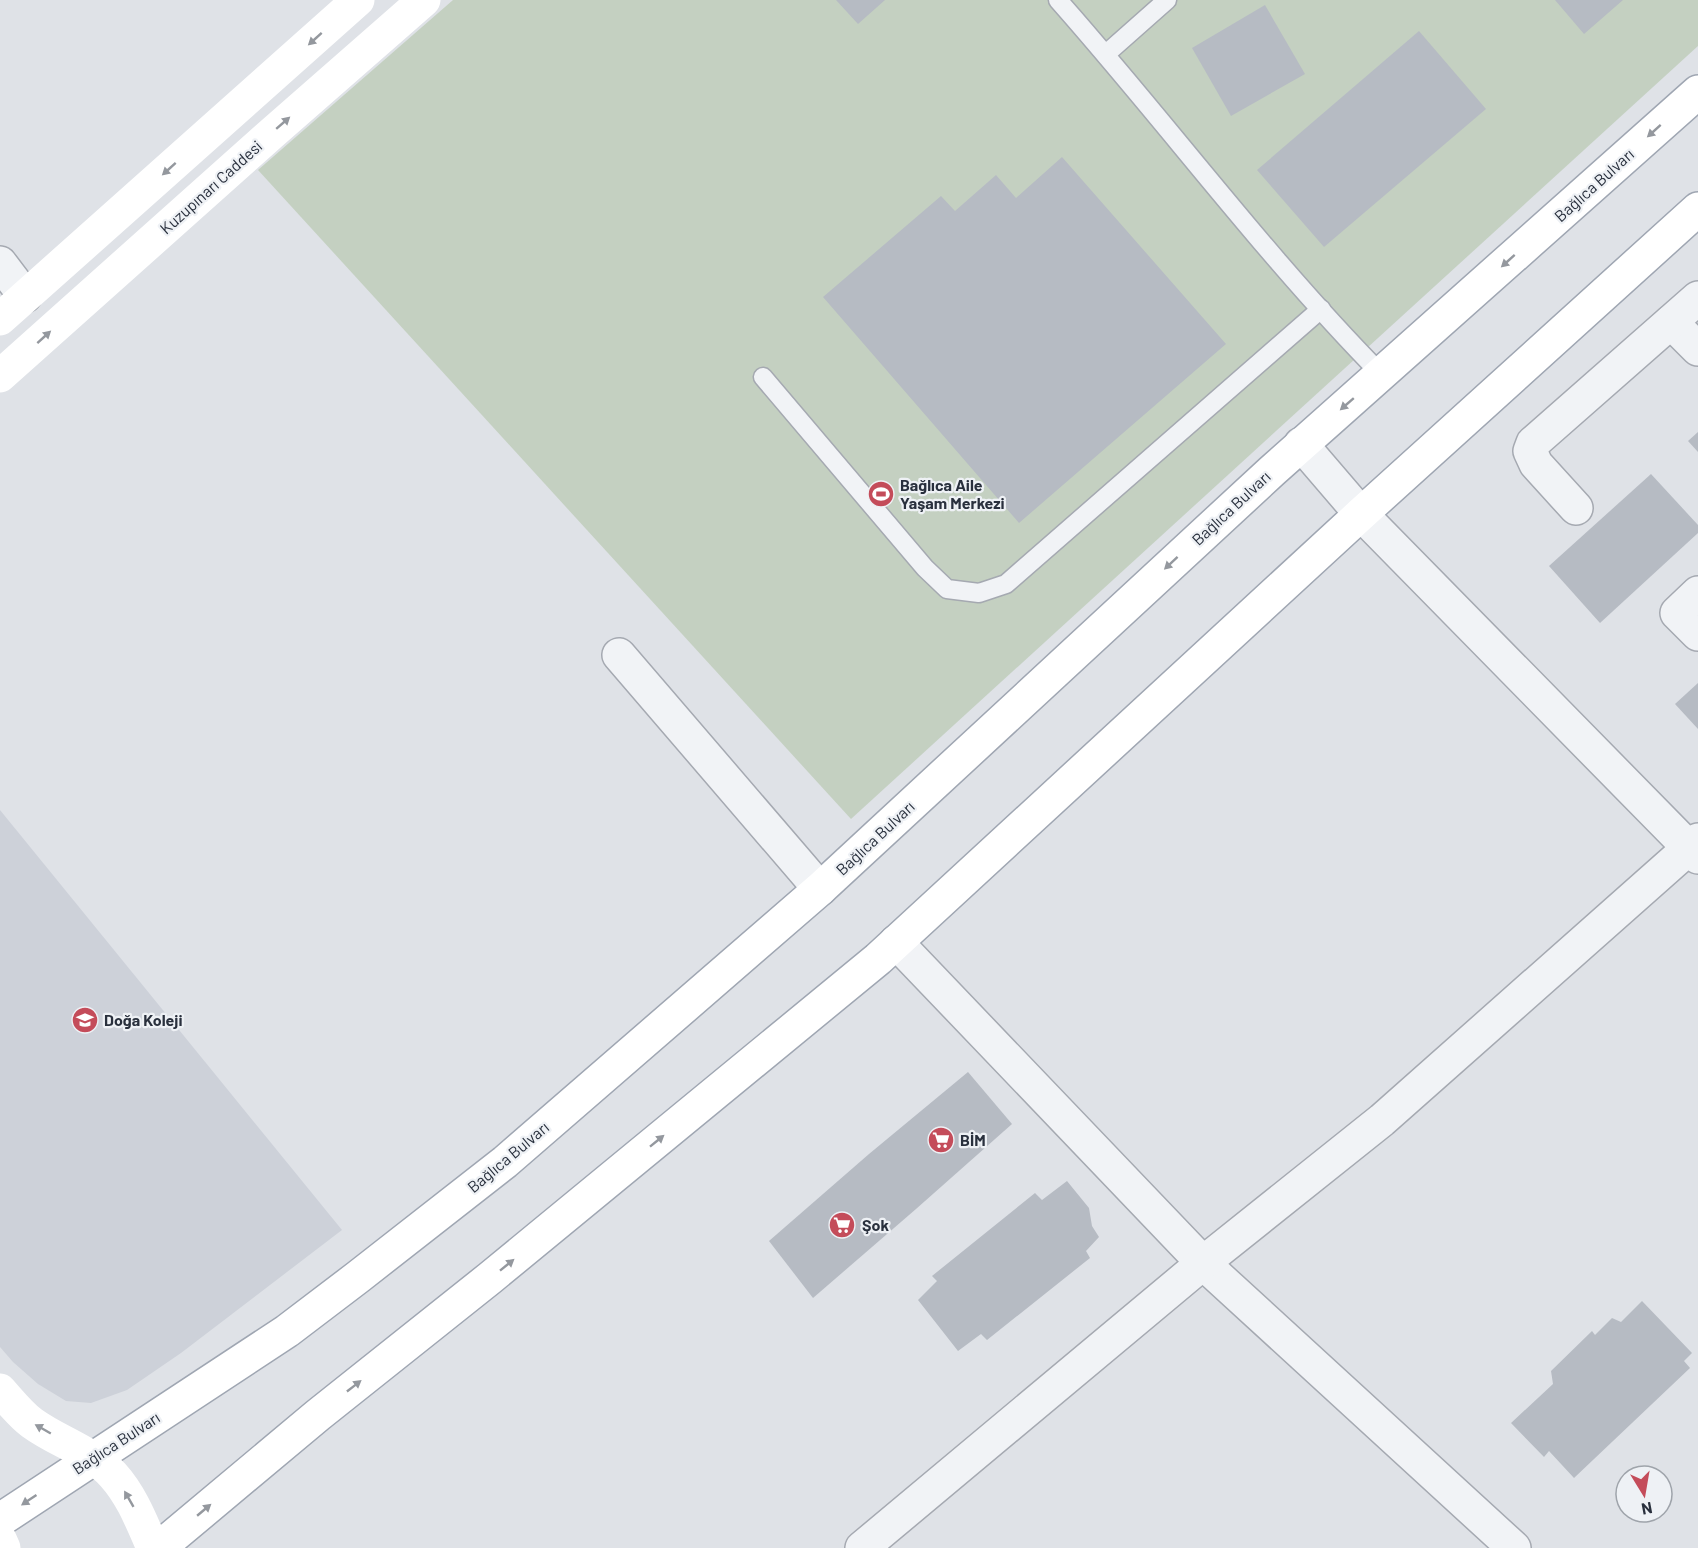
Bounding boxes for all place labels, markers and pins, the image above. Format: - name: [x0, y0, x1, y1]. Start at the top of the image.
- place label: Bağlıca Aile Yaşam Merkezi: [900, 475, 1005, 512]
- sports icon: Bağlıca Aile Yaşam Merkezi: [866, 479, 896, 509]
- school or university icon: Doğa Koleji: [70, 1005, 100, 1035]
- place label: Doğa Koleji: [104, 1010, 182, 1029]
- supermarket icon: BİM: [926, 1125, 956, 1155]
- place label: BİM: [960, 1130, 986, 1149]
- supermarket icon: Şok: [827, 1210, 857, 1240]
- place label: Şok: [862, 1215, 889, 1234]

